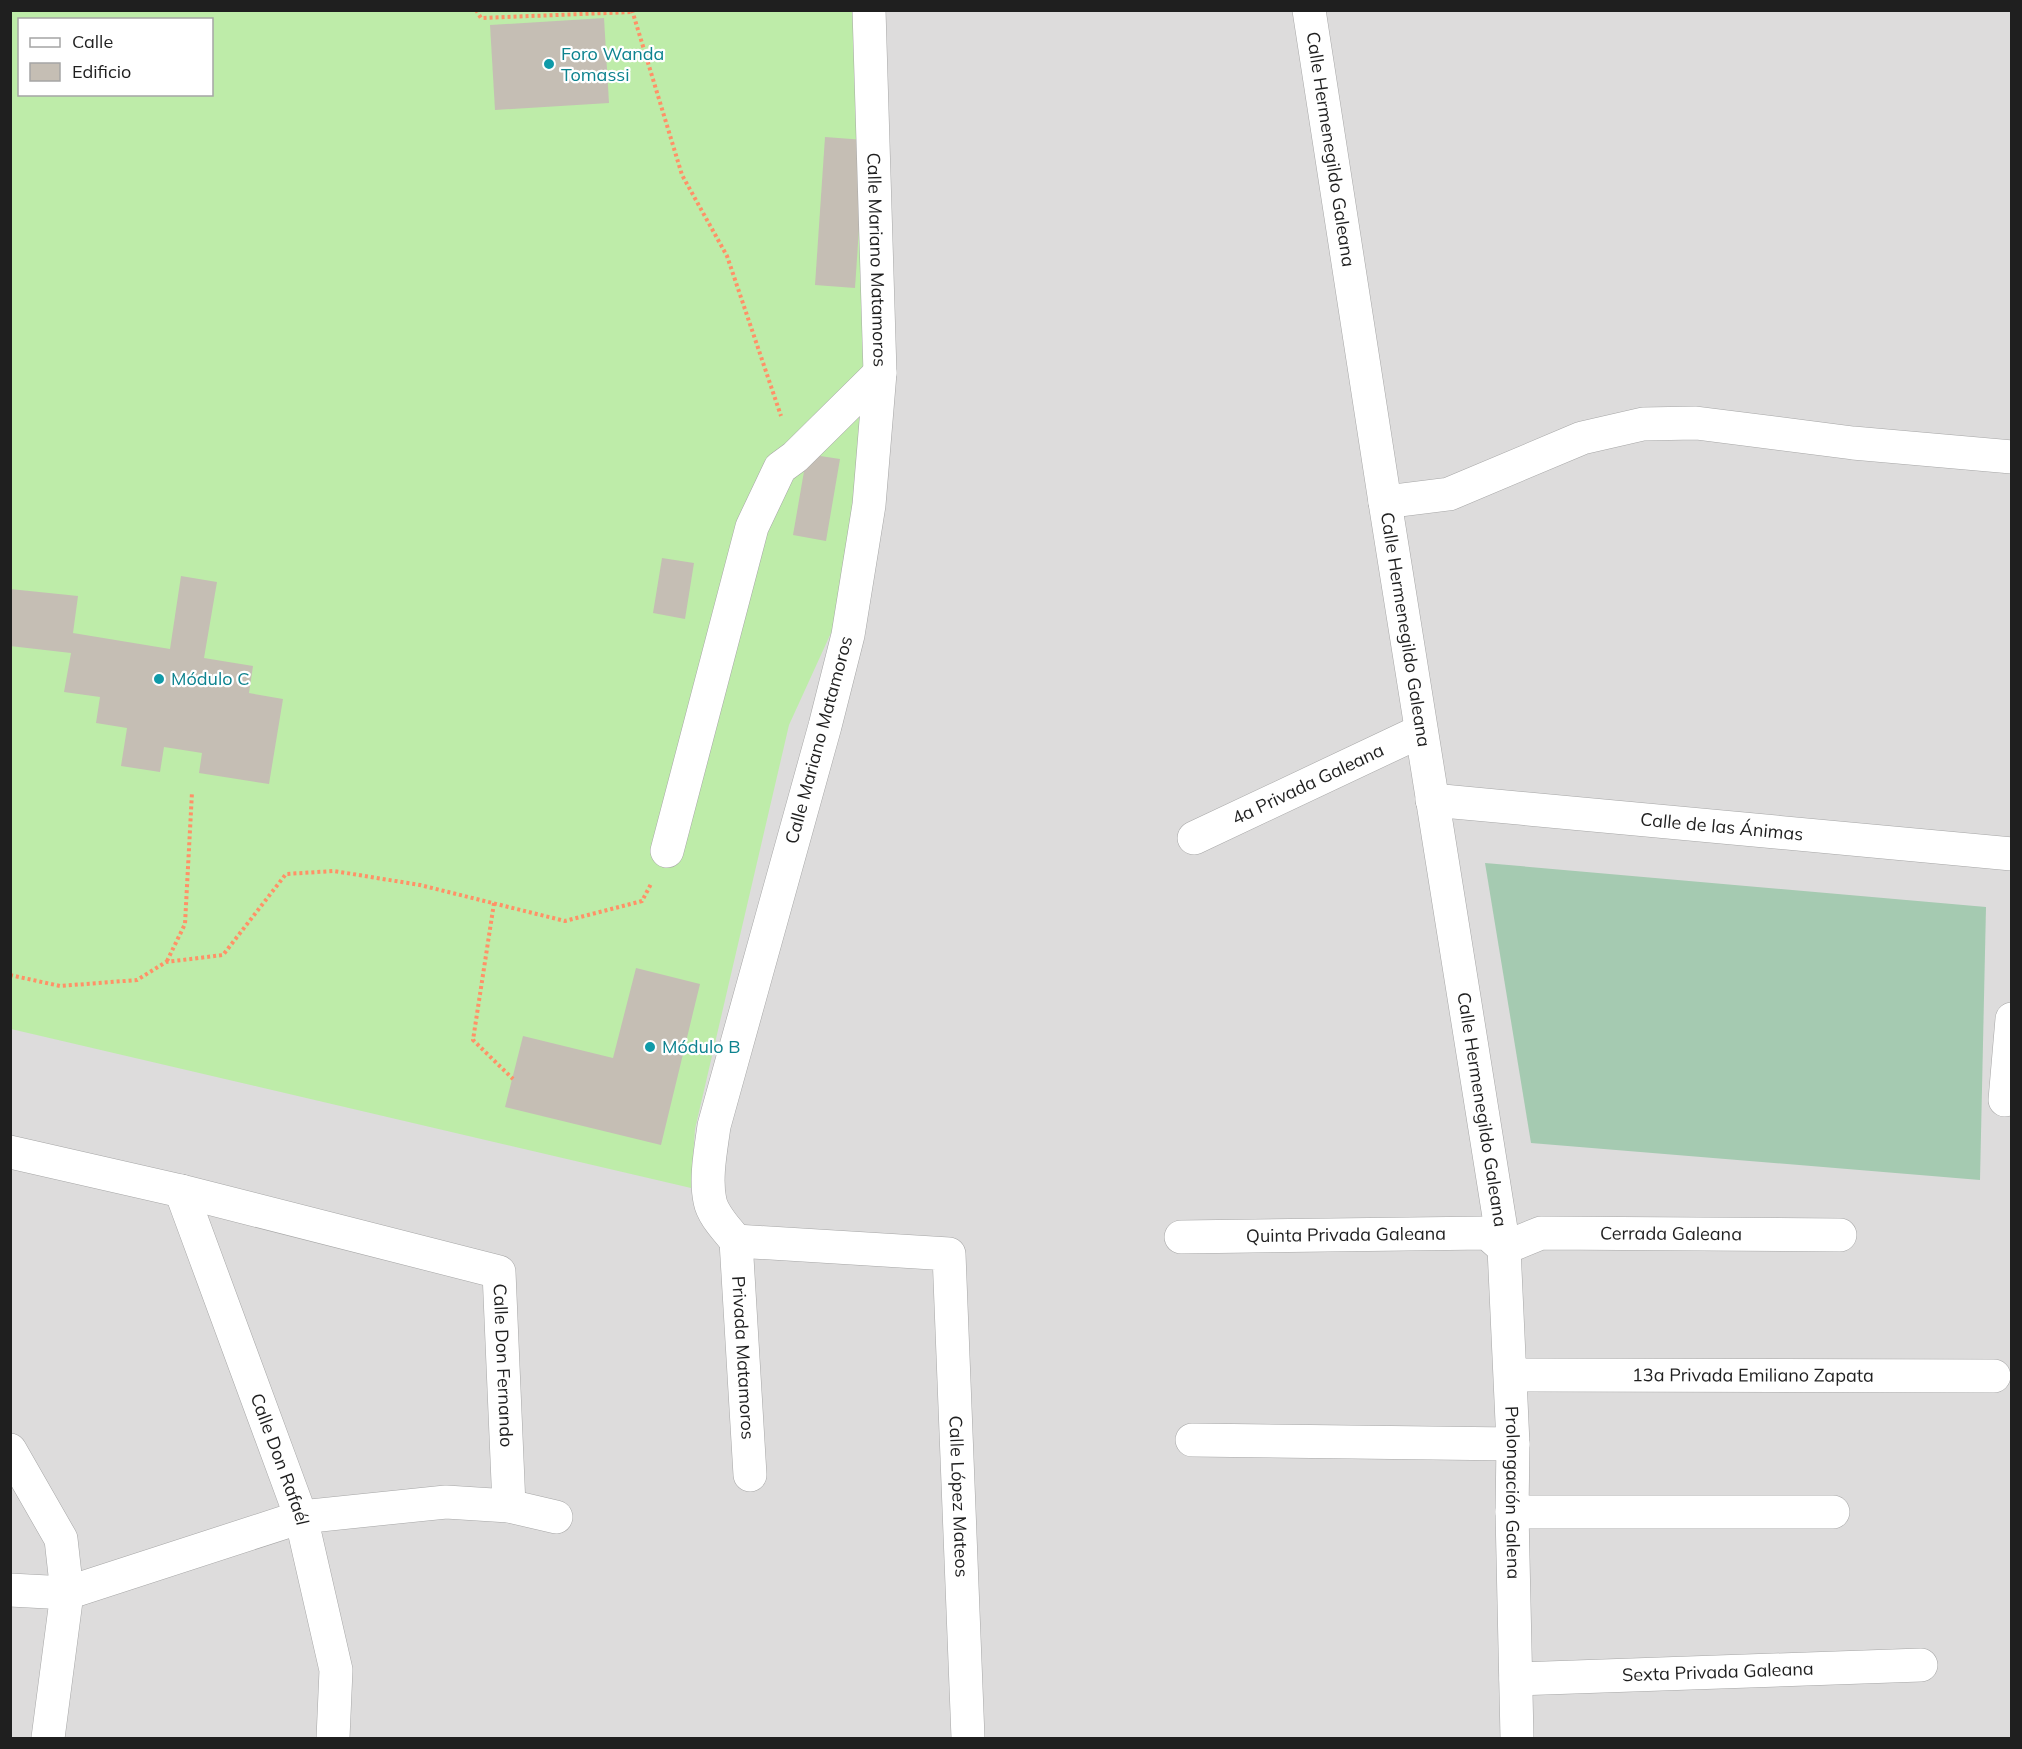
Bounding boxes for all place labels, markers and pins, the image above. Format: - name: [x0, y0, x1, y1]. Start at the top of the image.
- place label: Foro Wanda Tomassi: [561, 42, 664, 86]
- marker: Foro Wanda Tomassi: [542, 57, 556, 71]
- place label: Módulo C: [171, 667, 249, 690]
- marker: Módulo C: [152, 672, 166, 686]
- place label: Módulo B: [662, 1035, 740, 1058]
- marker: Módulo B: [643, 1040, 657, 1054]

